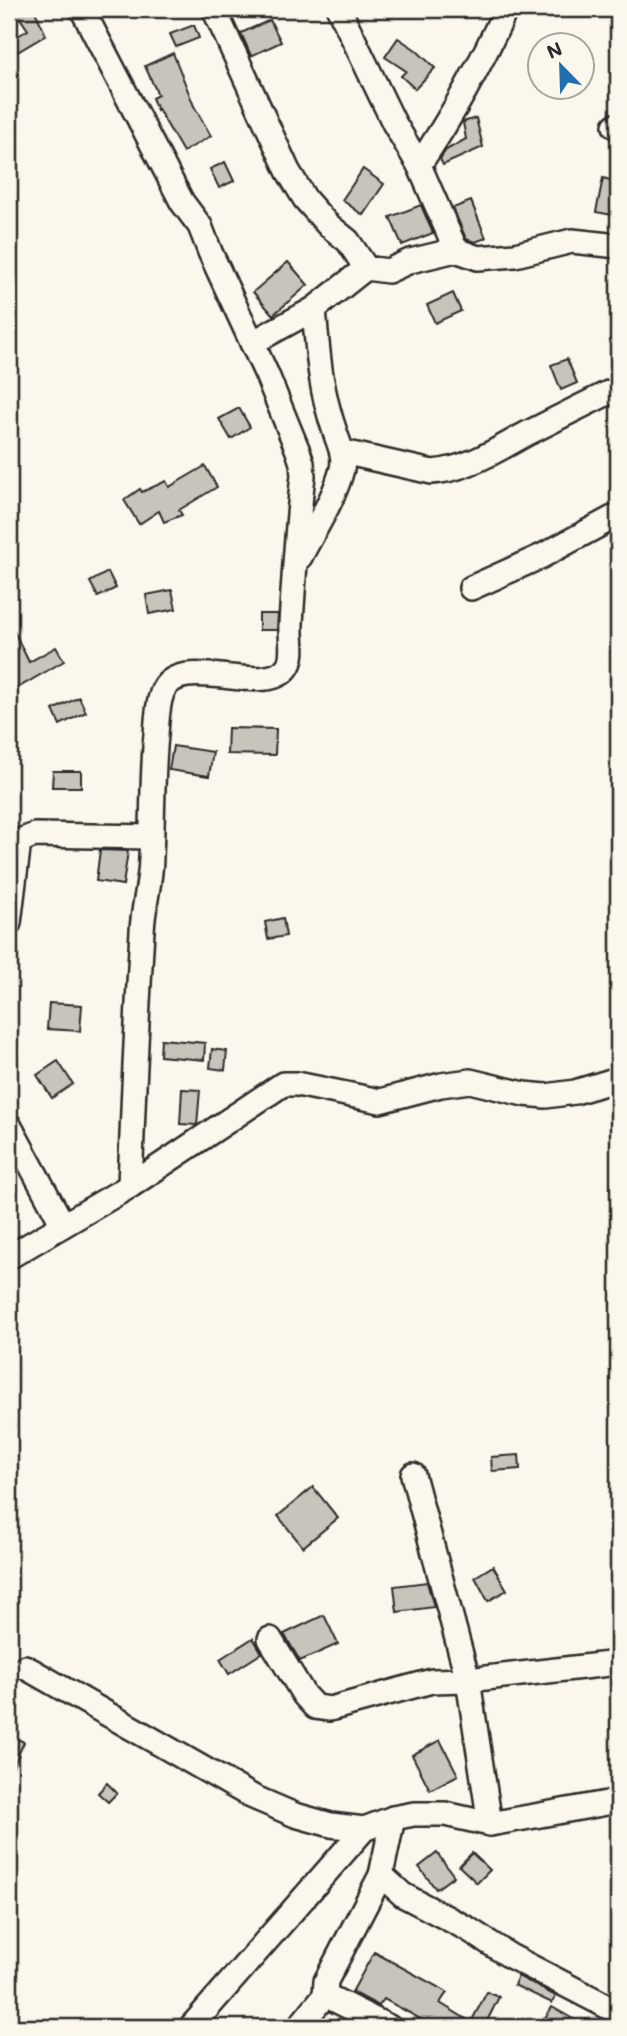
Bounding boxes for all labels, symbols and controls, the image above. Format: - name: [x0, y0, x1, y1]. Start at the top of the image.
- north arrow: [526, 32, 596, 102]
- text: N: [543, 36, 566, 64]

